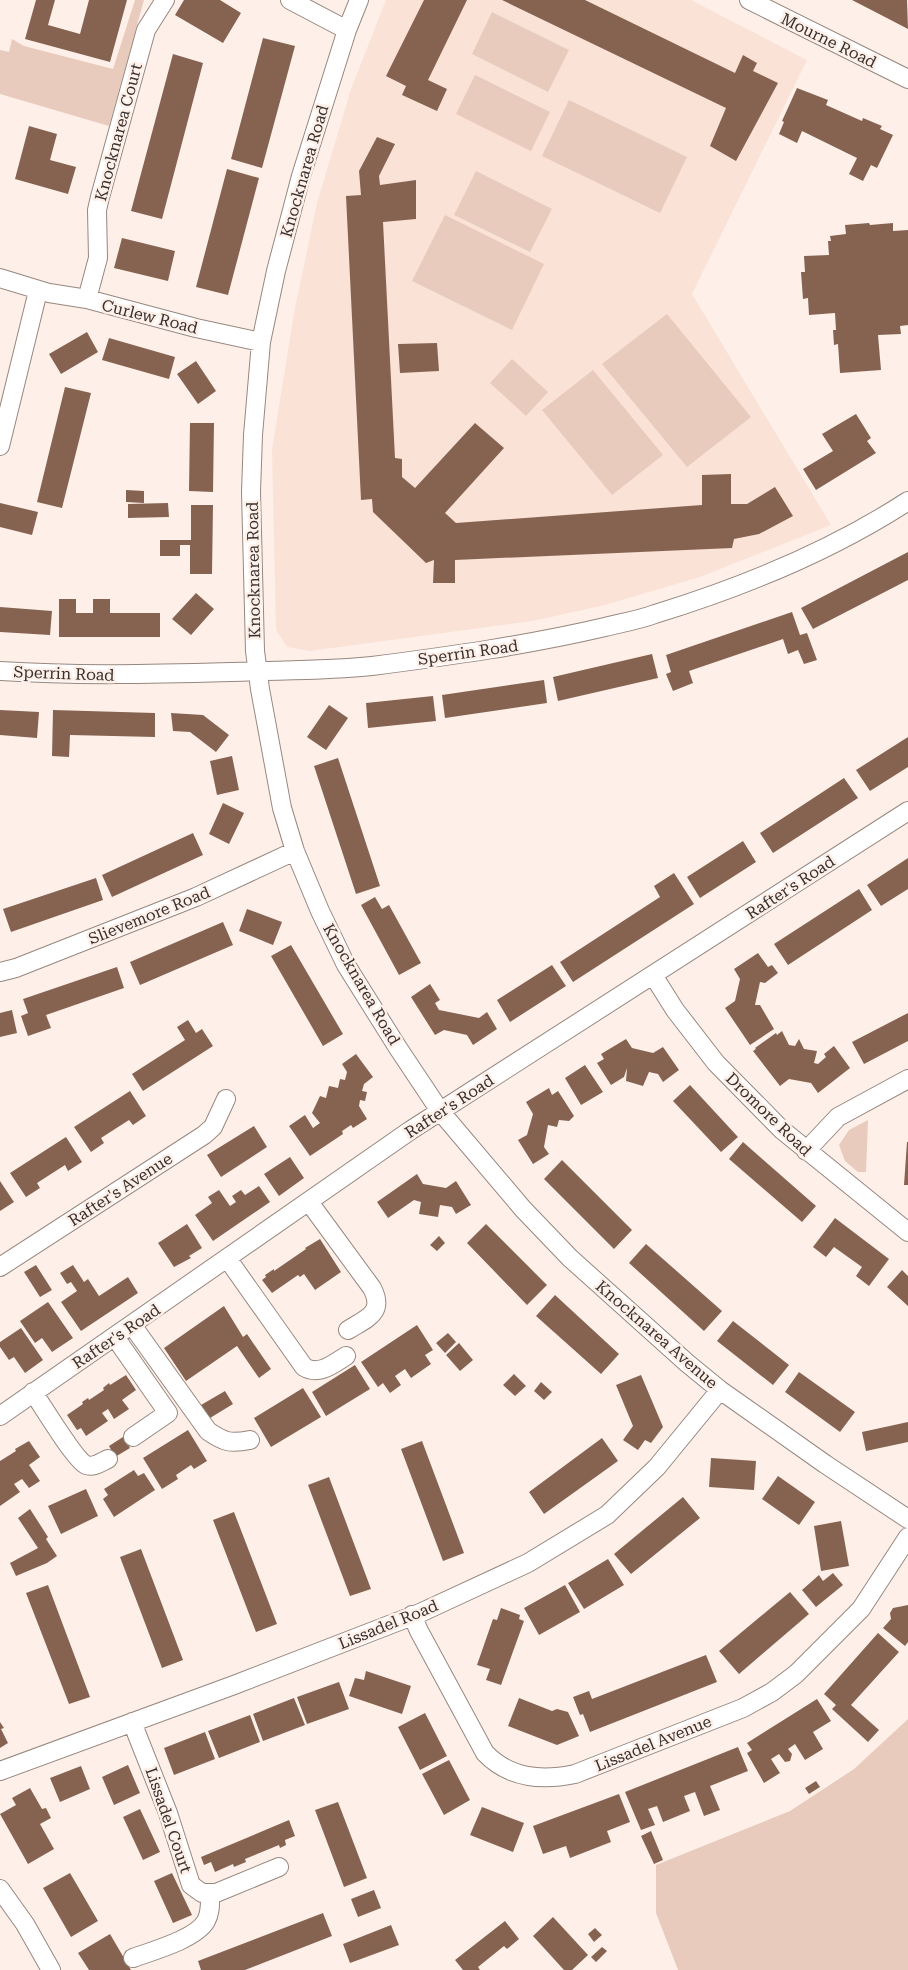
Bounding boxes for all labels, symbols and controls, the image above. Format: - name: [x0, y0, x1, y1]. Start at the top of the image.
- street label: Mourne Road: [778, 9, 880, 72]
- street label: Knocknarea Court: [91, 61, 146, 203]
- street label: Knocknarea Road: [276, 103, 332, 240]
- street label: Curlew Road: [100, 295, 200, 338]
- street label: Knocknarea Road: [243, 501, 264, 639]
- street label: Sperrin Road: [417, 636, 519, 669]
- street label: Sperrin Road: [13, 662, 115, 685]
- street label: Rafter's Road: [742, 852, 838, 923]
- street label: Slievemore Road: [86, 882, 213, 949]
- street label: Knocknarea Road: [319, 920, 404, 1048]
- street label: Dromore Road: [722, 1069, 815, 1160]
- street label: Rafter's Road: [401, 1071, 497, 1142]
- street label: Rafter's Avenue: [65, 1149, 176, 1230]
- street label: Knocknarea Avenue: [592, 1276, 722, 1393]
- street label: Rafter's Road: [69, 1300, 164, 1373]
- street label: Lissadel Road: [336, 1596, 441, 1653]
- street label: Lissadel Avenue: [592, 1711, 714, 1775]
- street label: Lissadel Court: [142, 1765, 196, 1876]

